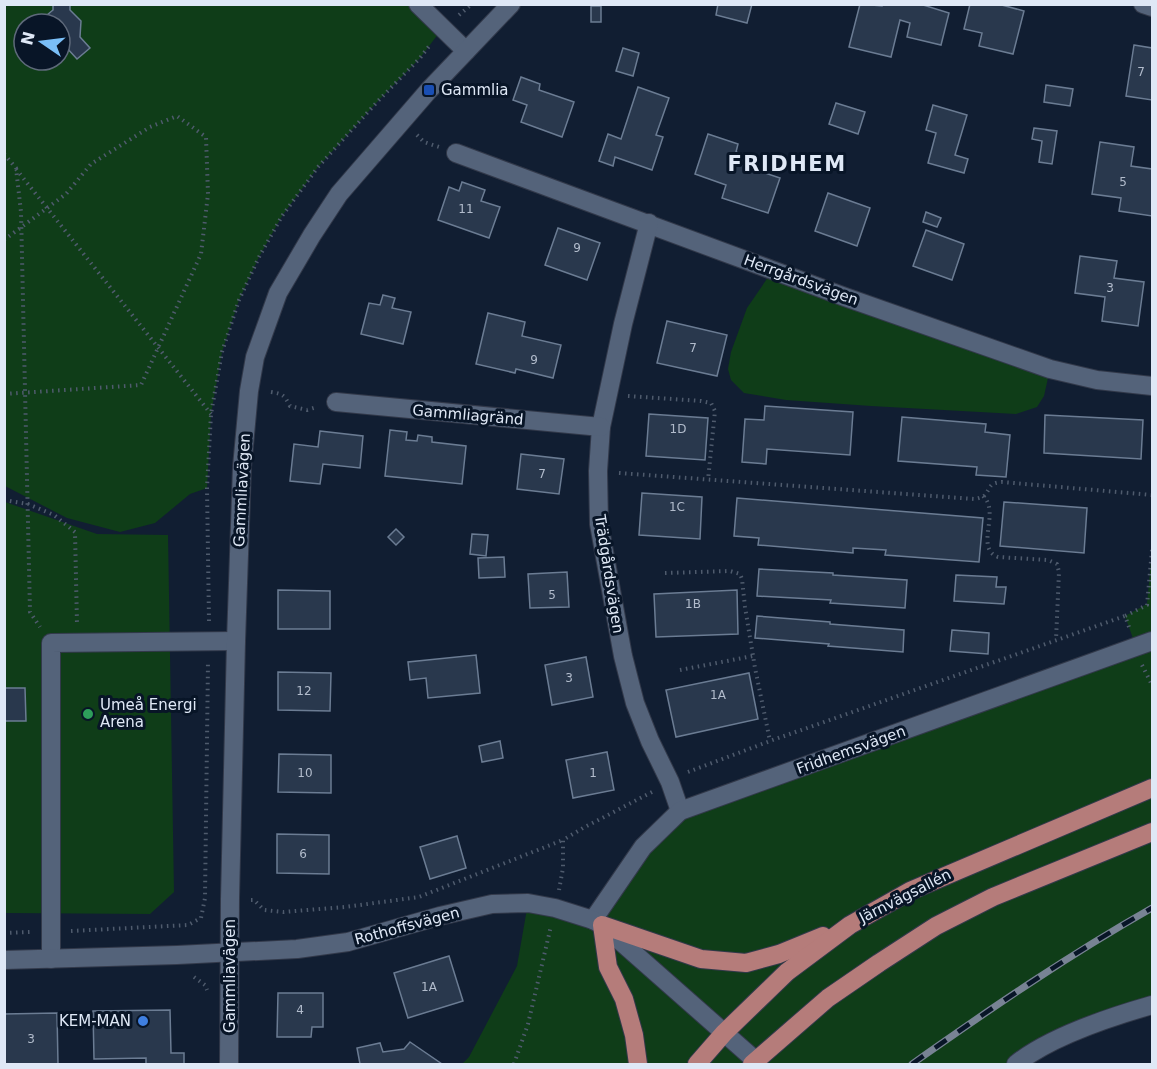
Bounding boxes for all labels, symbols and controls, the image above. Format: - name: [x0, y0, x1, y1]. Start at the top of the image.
- north arrow: [12, 12, 72, 72]
- text: N: [17, 30, 39, 47]
- house number: 7: [1137, 65, 1145, 79]
- place label: Gammlia: [441, 81, 509, 99]
- marker: Gammlia: [422, 83, 436, 97]
- district label: FRIDHEM: [727, 152, 847, 176]
- house number: 5: [1119, 175, 1127, 189]
- house number: 11: [458, 202, 474, 216]
- house number: 9: [573, 241, 581, 255]
- street label: Herrgårdsvägen: [741, 251, 861, 309]
- house number: 3: [1106, 281, 1114, 295]
- house number: 7: [689, 341, 697, 355]
- house number: 9: [530, 353, 538, 367]
- street label: Gammliagränd: [412, 401, 524, 429]
- house number: 1D: [670, 422, 686, 436]
- street label: Gammliavägen: [230, 433, 254, 547]
- house number: 7: [538, 467, 546, 481]
- house number: 1C: [669, 500, 685, 514]
- street label: Trädgårdsvägen: [591, 512, 627, 635]
- house number: 5: [548, 588, 556, 602]
- house number: 1B: [685, 597, 701, 611]
- house number: 3: [565, 671, 573, 685]
- house number: 12: [296, 684, 312, 698]
- house number: 1A: [710, 688, 727, 702]
- place label: Umeå Energi Arena: [100, 696, 197, 731]
- marker: Umeå Energi Arena: [81, 707, 95, 721]
- street label: Fridhemsvägen: [794, 722, 908, 778]
- house number: 10: [297, 766, 313, 780]
- house number: 1: [589, 766, 597, 780]
- house number: 6: [299, 847, 307, 861]
- street label: Järnvägsallén: [855, 865, 954, 927]
- street label: Rothoffsvägen: [353, 903, 461, 949]
- street label: Gammliavägen: [221, 919, 239, 1033]
- house number: 1A: [421, 980, 438, 994]
- house number: 4: [296, 1003, 304, 1017]
- place label: KEM-MAN: [59, 1012, 131, 1030]
- marker: KEM-MAN: [136, 1014, 150, 1028]
- house number: 3: [27, 1032, 35, 1046]

